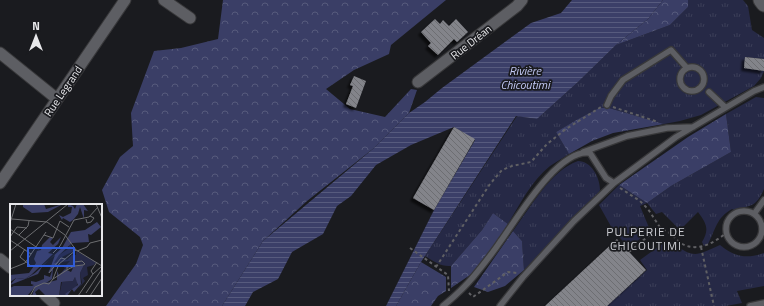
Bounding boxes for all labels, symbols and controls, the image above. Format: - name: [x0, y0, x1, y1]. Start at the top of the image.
- north arrow: [16, 16, 56, 56]
- text: N: [32, 18, 40, 34]
- street label: Rue Dréan: [447, 21, 495, 63]
- water label: Rivière Chicoutimi: [500, 61, 551, 94]
- street label: Rue Legrand: [40, 62, 86, 120]
- inset map: [10, 204, 102, 296]
- district label: PULPERIE DE CHICOUTIMI: [606, 222, 686, 255]

